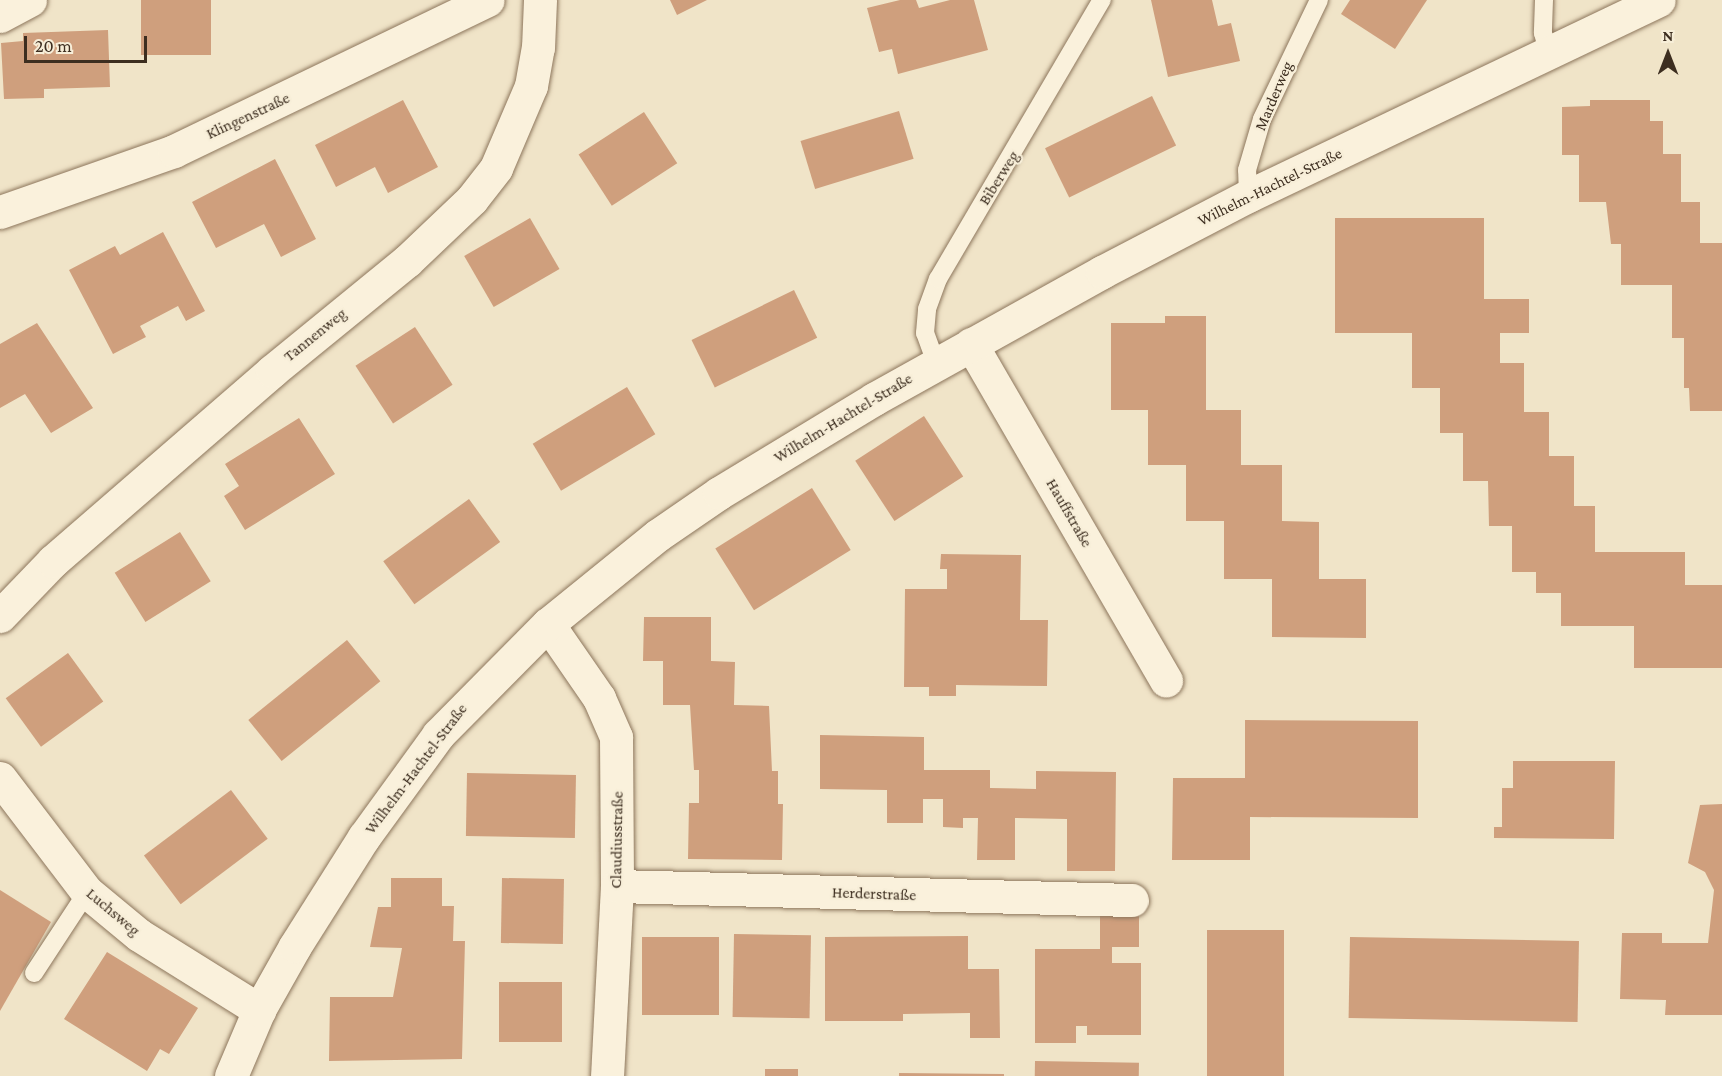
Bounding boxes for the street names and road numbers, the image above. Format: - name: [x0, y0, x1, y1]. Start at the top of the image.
- street label: Marderweg: [1251, 58, 1297, 134]
- street label: Klingenstraße: [203, 88, 293, 144]
- street label: Wilhelm-Hachtel-Straße: [1195, 144, 1345, 230]
- street label: Biberweg: [975, 147, 1023, 209]
- street label: Tannenweg: [280, 304, 350, 366]
- street label: Wilhelm-Hachtel-Straße: [770, 369, 916, 467]
- street label: Hauffstraße: [1042, 475, 1096, 551]
- street label: Wilhelm-Hachtel-Straße: [361, 700, 471, 838]
- street label: Claudiusstraße: [607, 791, 627, 889]
- street label: Herderstraße: [832, 883, 916, 905]
- street label: Luchsweg: [82, 884, 144, 940]

